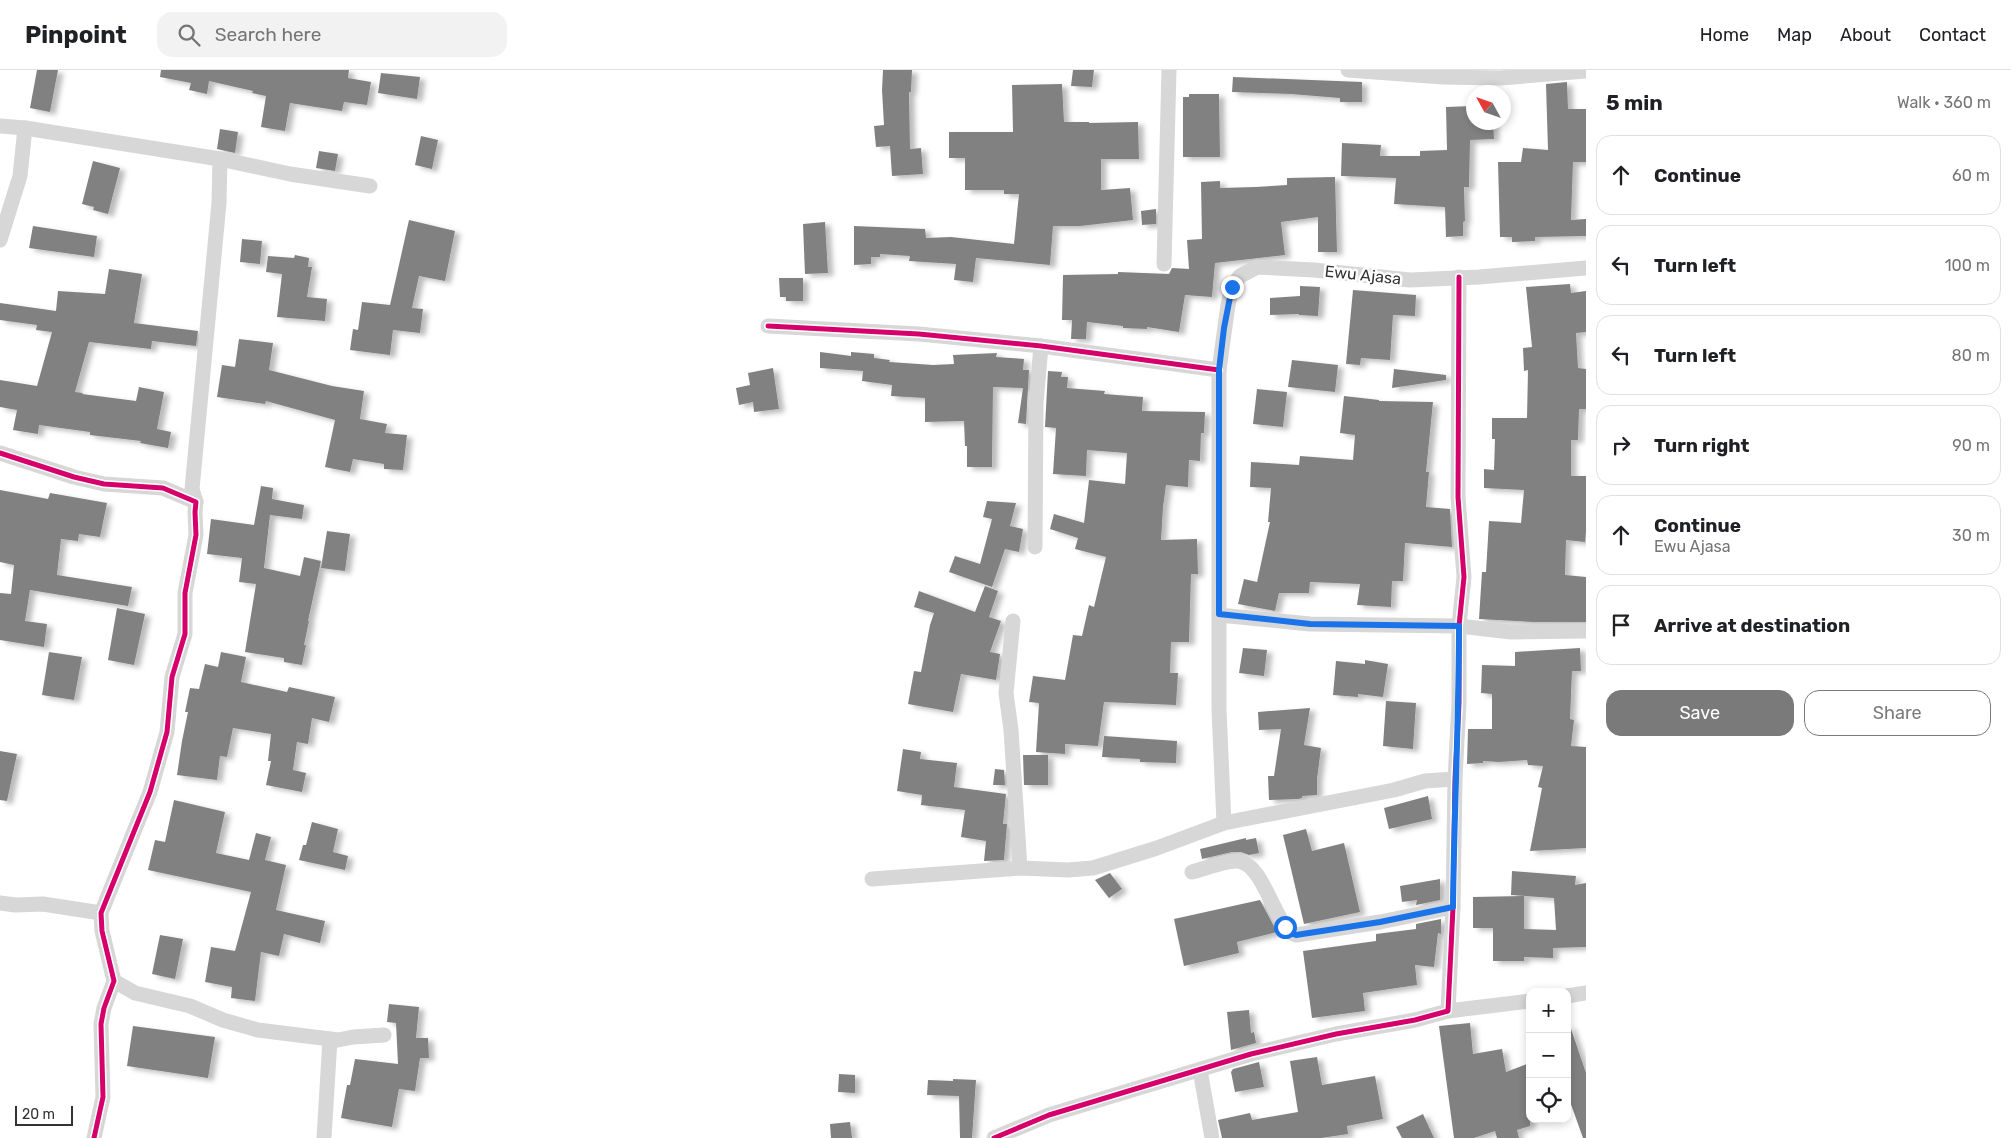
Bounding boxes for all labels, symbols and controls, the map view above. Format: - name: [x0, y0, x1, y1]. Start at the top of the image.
- search box: [157, 12, 507, 57]
- text: Pinpoint: [25, 21, 127, 49]
- icon: search: [175, 21, 203, 49]
- text: Search here: [215, 23, 321, 46]
- text: Home: [1700, 24, 1749, 46]
- text: Map: [1777, 24, 1812, 46]
- text: About: [1840, 24, 1891, 46]
- text: Contact: [1919, 24, 1986, 46]
- north arrow: [1466, 85, 1511, 130]
- text: 5 min: [1606, 90, 1663, 115]
- text: Walk · 360 m: [1897, 93, 1991, 112]
- icon: ahead: [1607, 161, 1635, 189]
- text: Continue: [1654, 164, 1741, 187]
- text: 60 m: [1952, 166, 1990, 185]
- icon: left: [1607, 251, 1635, 279]
- text: Turn left: [1654, 254, 1736, 277]
- text: 100 m: [1945, 256, 1990, 275]
- street label: Ewu Ajasa: [1324, 262, 1402, 288]
- route end: [1221, 276, 1244, 299]
- icon: left: [1607, 341, 1635, 369]
- text: Turn left: [1654, 344, 1736, 367]
- text: 80 m: [1952, 346, 1990, 365]
- icon: right: [1607, 431, 1635, 459]
- text: Turn right: [1654, 434, 1749, 457]
- text: 90 m: [1952, 436, 1990, 455]
- text: Continue: [1654, 514, 1741, 537]
- icon: ahead: [1607, 521, 1635, 549]
- text: 30 m: [1952, 526, 1990, 545]
- text: Ewu Ajasa: [1654, 537, 1731, 556]
- icon: arrive: [1607, 611, 1635, 639]
- text: Arrive at destination: [1654, 614, 1850, 637]
- button: Save: [1606, 690, 1794, 736]
- button: Share: [1804, 690, 1991, 736]
- route start: [1274, 916, 1297, 939]
- map controls: [1526, 988, 1571, 1123]
- button: +: [1526, 988, 1571, 1033]
- button: −: [1526, 1033, 1571, 1078]
- button: locate: [1526, 1078, 1571, 1123]
- scale bar: [15, 1103, 72, 1126]
- text: 20 m: [22, 1106, 55, 1123]

